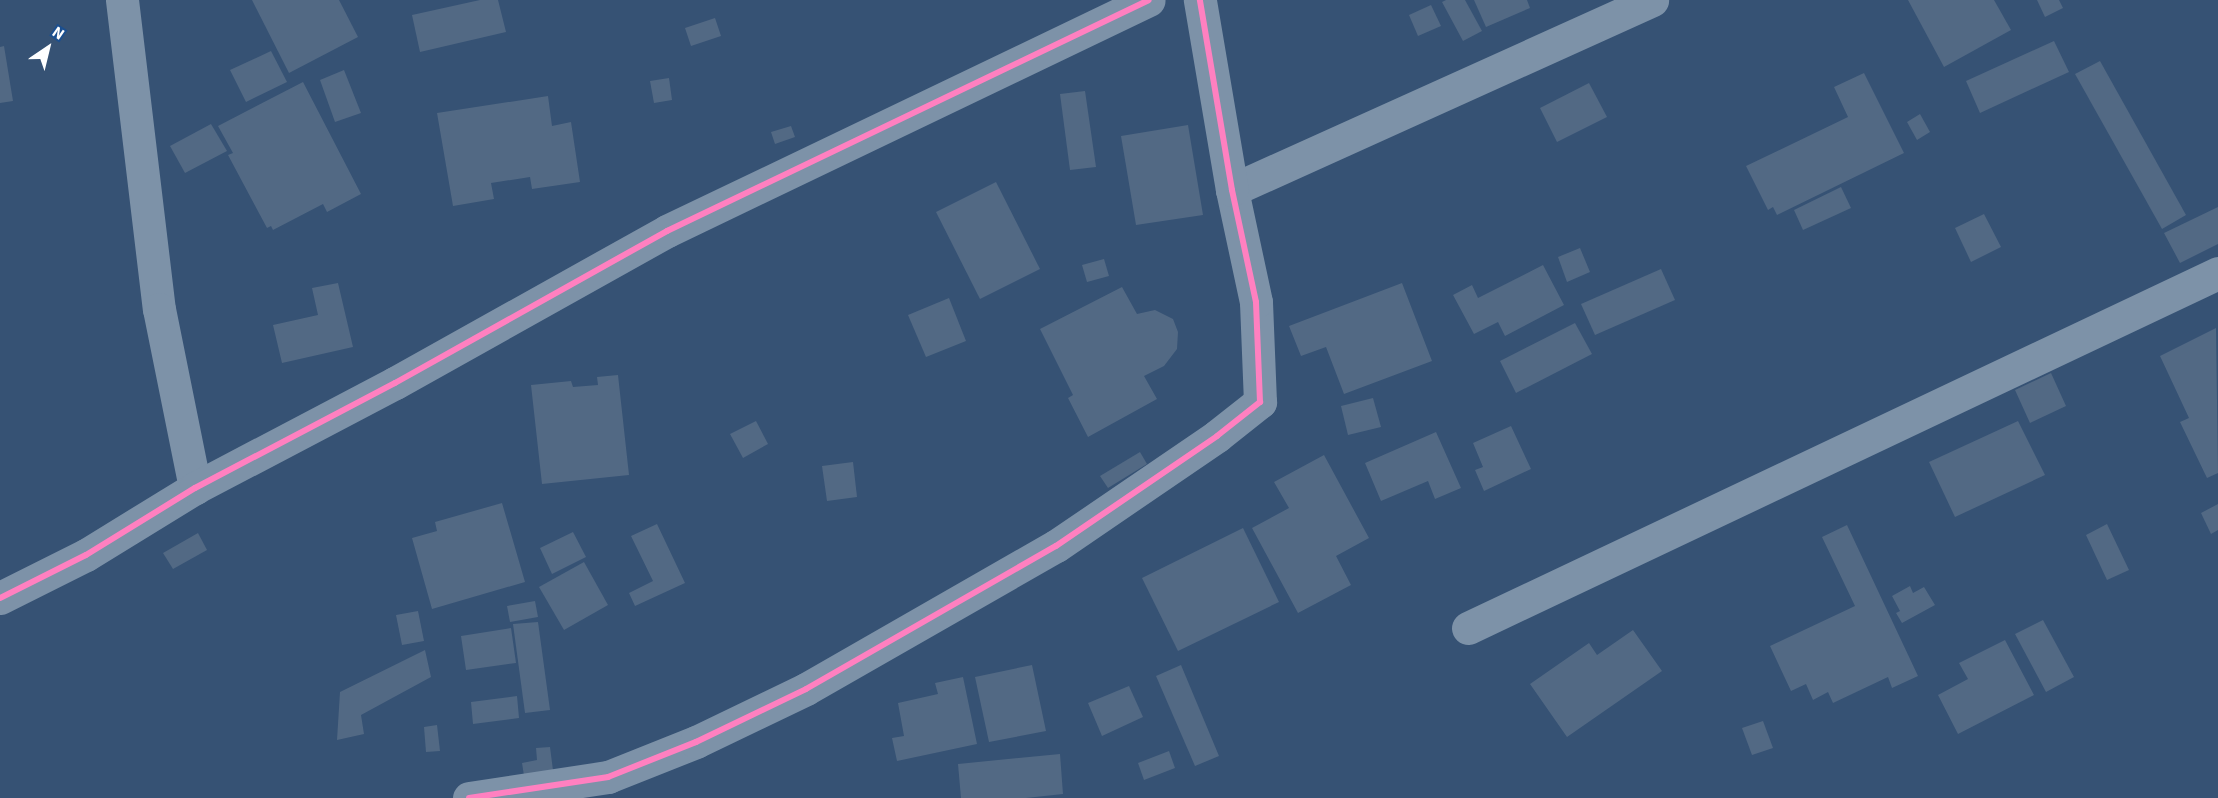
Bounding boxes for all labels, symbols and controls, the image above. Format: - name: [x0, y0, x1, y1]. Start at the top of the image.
- north arrow: [18, 18, 78, 78]
- text: N: [48, 21, 69, 45]

